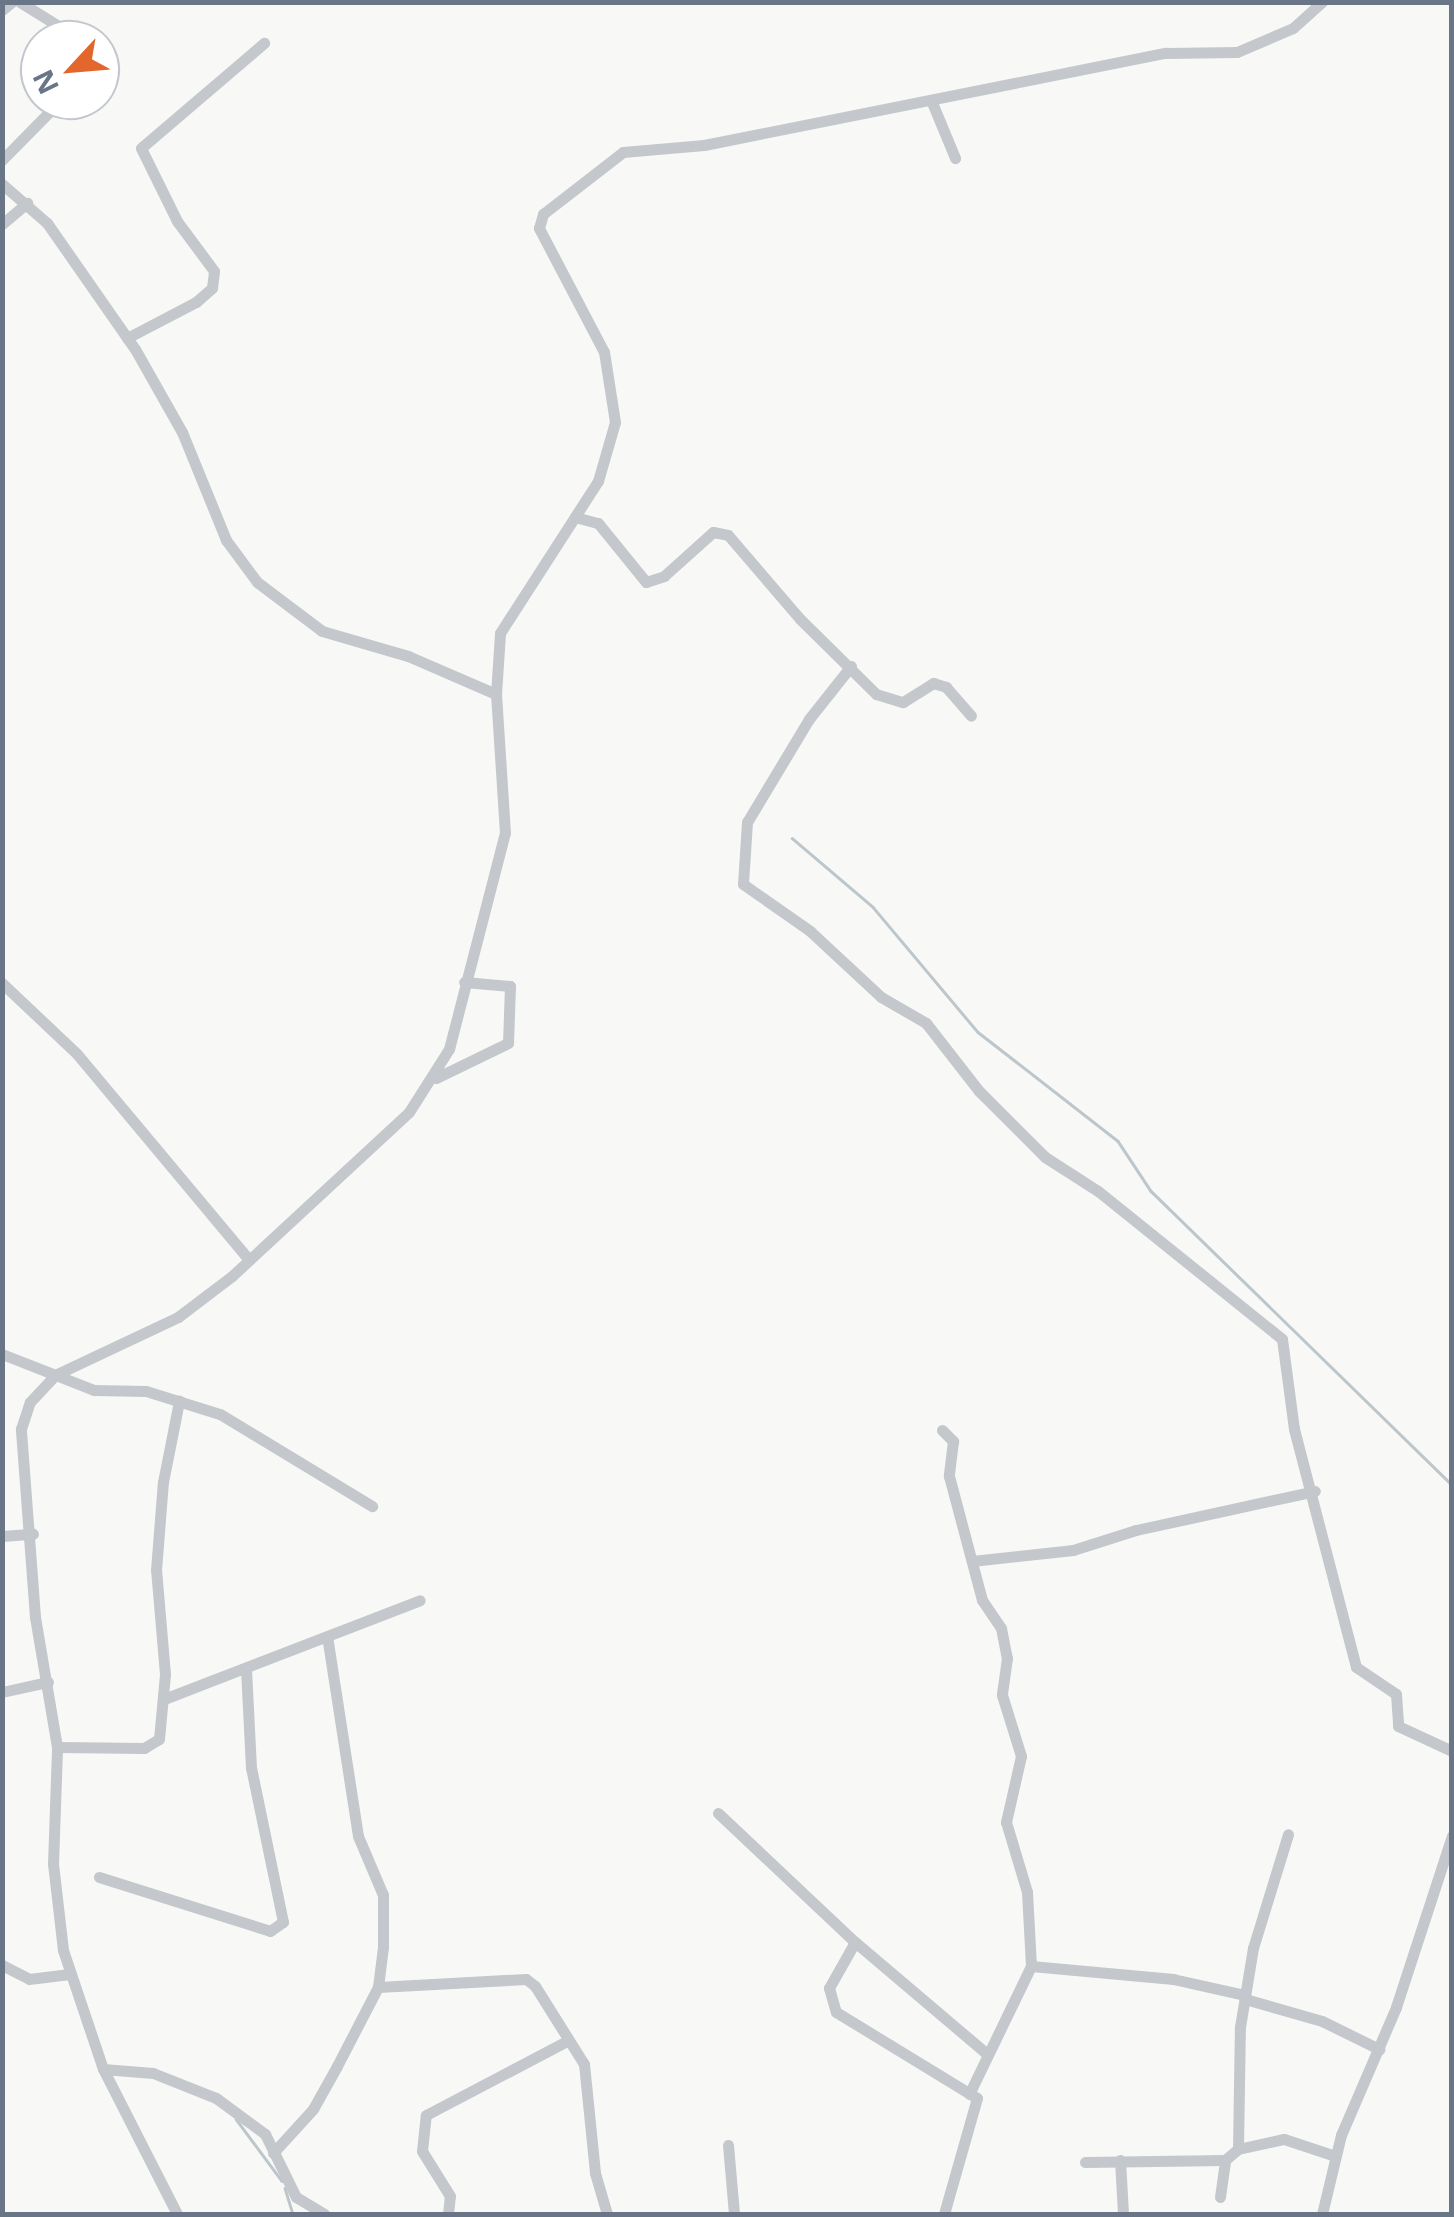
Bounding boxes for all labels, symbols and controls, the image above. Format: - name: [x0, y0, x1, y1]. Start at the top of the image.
- north arrow: [20, 20, 120, 120]
- text: N: [23, 64, 67, 101]

